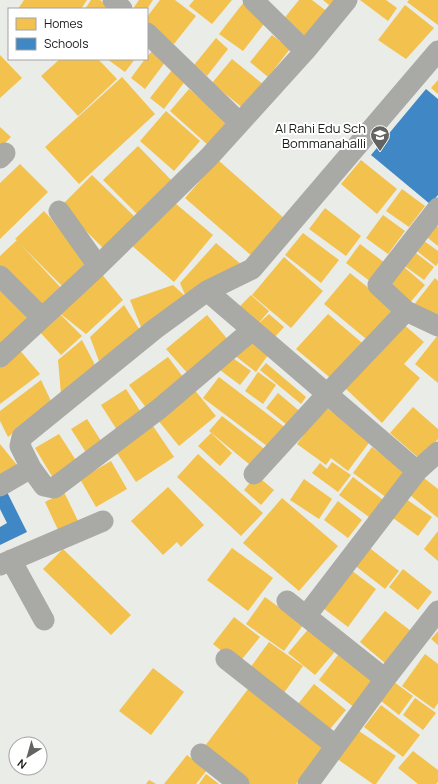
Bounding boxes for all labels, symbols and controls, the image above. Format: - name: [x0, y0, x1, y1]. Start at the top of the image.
- legend: [8, 8, 148, 60]
- text: Homes: [44, 15, 83, 32]
- text: Schools: [44, 35, 88, 52]
- place label: Al Rahi Edu Sch Bommanahalli: [275, 119, 366, 152]
- school or university icon: Al Rahi Edu Sch Bommanahalli: [369, 124, 391, 152]
- north arrow: [8, 736, 48, 776]
- text: N: [14, 756, 29, 773]

